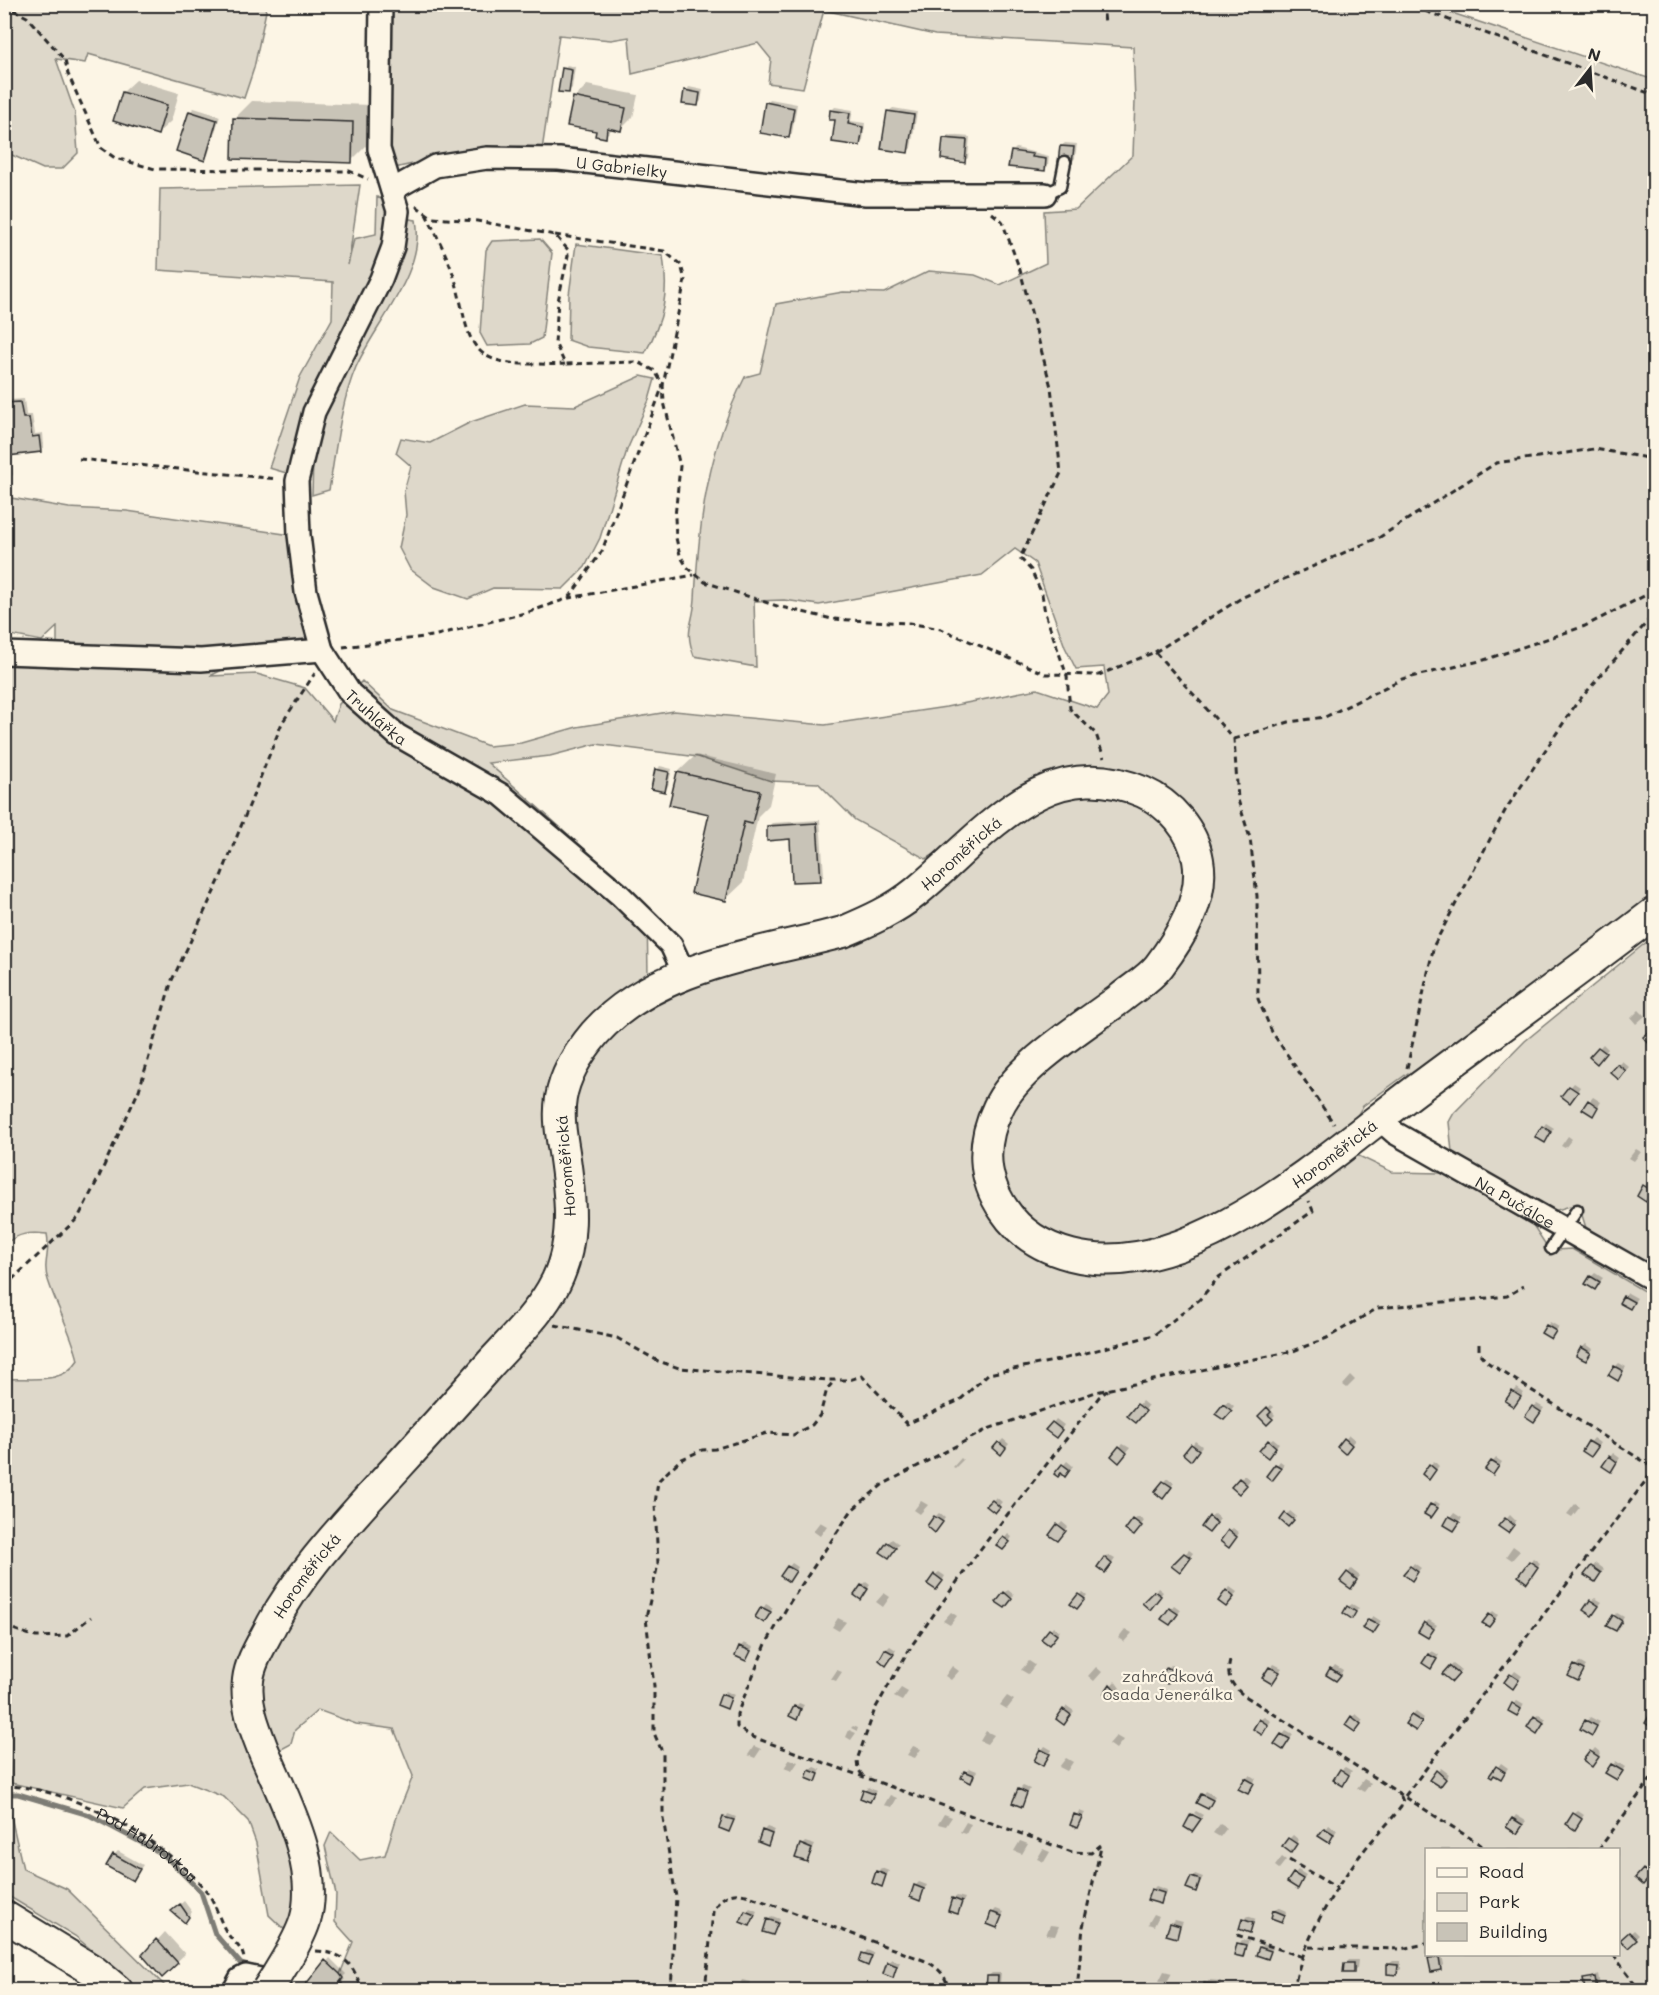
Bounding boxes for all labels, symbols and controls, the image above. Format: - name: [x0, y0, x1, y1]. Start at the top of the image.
- north arrow: [1560, 39, 1620, 99]
- text: N: [1586, 42, 1603, 66]
- street label: U Gabrielky: [575, 151, 668, 182]
- street label: Truhlářka: [342, 684, 411, 749]
- street label: Horoměřická: [916, 810, 1005, 895]
- street label: Horoměřická: [550, 1114, 580, 1218]
- street label: Horoměřická: [1287, 1114, 1381, 1192]
- street label: Na Pučálce: [1472, 1171, 1559, 1232]
- street label: Horoměřická: [267, 1527, 345, 1622]
- park label: zahrádková osada Jenerálka: [1103, 1665, 1233, 1704]
- street label: Pod Habrovkou: [94, 1802, 203, 1886]
- legend: [1425, 1848, 1620, 1956]
- text: Road: [1479, 1859, 1524, 1883]
- text: Park: [1479, 1889, 1520, 1913]
- text: Building: [1479, 1919, 1547, 1943]

